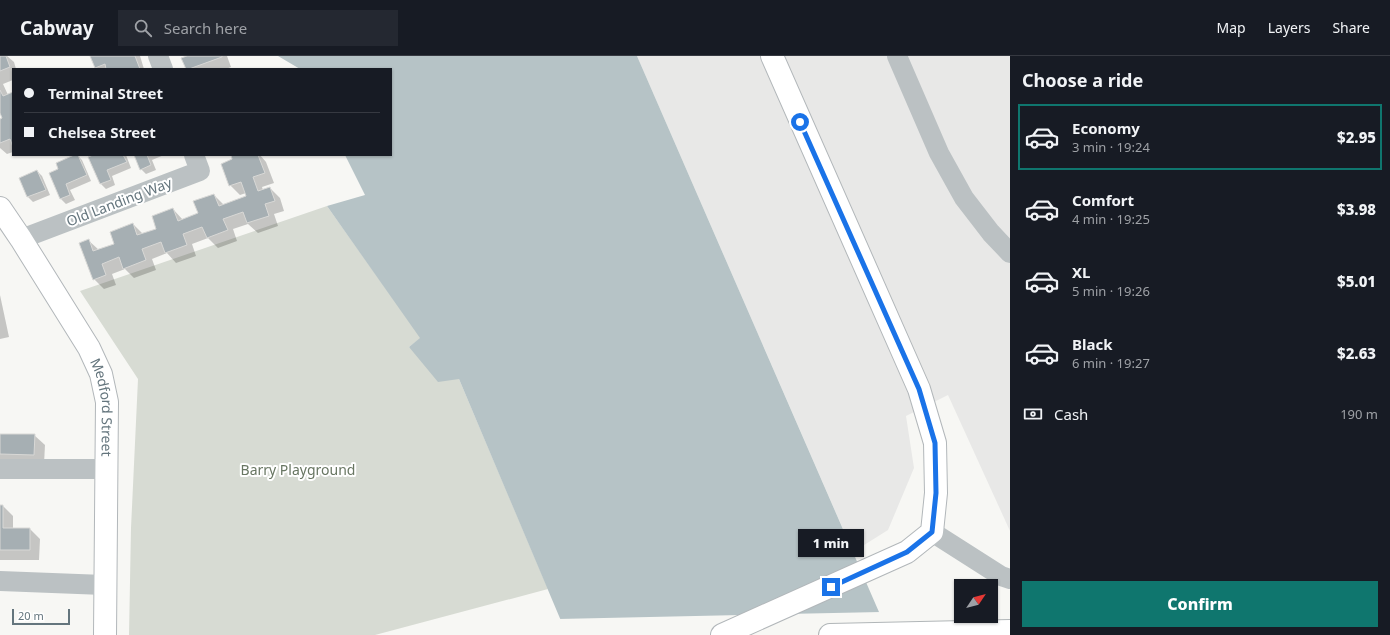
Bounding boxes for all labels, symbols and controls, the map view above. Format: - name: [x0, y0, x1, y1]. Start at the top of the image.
- search box: [118, 10, 398, 46]
- text: Cabway: [20, 15, 94, 41]
- icon: search: [132, 17, 154, 39]
- text: Search here: [164, 18, 247, 38]
- text: Map: [1217, 18, 1246, 37]
- text: Layers: [1268, 18, 1310, 37]
- text: Share: [1332, 18, 1370, 37]
- text: Choose a ride: [1022, 68, 1143, 92]
- text: Terminal Street: [48, 83, 163, 103]
- route start: [791, 113, 809, 131]
- text: Economy: [1072, 118, 1140, 138]
- icon: car: [1024, 119, 1060, 155]
- text: Chelsea Street: [48, 122, 156, 142]
- text: $2.95: [1337, 127, 1376, 147]
- text: 3 min · 19:24: [1072, 138, 1150, 156]
- street label: Old Landing Way: [63, 172, 175, 230]
- text: Comfort: [1072, 190, 1134, 210]
- icon: car: [1024, 191, 1060, 227]
- text: $3.98: [1337, 199, 1376, 219]
- text: 4 min · 19:25: [1072, 210, 1150, 228]
- text: XL: [1072, 262, 1090, 282]
- icon: car: [1024, 263, 1060, 299]
- text: $5.01: [1337, 271, 1376, 291]
- text: 5 min · 19:26: [1072, 282, 1150, 300]
- text: Black: [1072, 334, 1112, 354]
- icon: car: [1024, 335, 1060, 371]
- text: $2.63: [1337, 343, 1376, 363]
- text: 6 min · 19:27: [1072, 354, 1150, 372]
- street label: Medford Street: [86, 355, 117, 457]
- icon: cash: [1022, 403, 1044, 425]
- text: Cash: [1054, 404, 1088, 424]
- text: 190 m: [1340, 405, 1378, 423]
- park label: Barry Playground: [241, 460, 355, 479]
- callout: 1 min: [798, 529, 864, 557]
- text: 1 min: [813, 534, 849, 552]
- route end: [822, 578, 840, 596]
- north arrow: [954, 579, 998, 623]
- map controls: [954, 579, 998, 623]
- button: Confirm: [1022, 581, 1378, 627]
- scale bar: [12, 607, 70, 626]
- text: 20 m: [18, 608, 44, 623]

